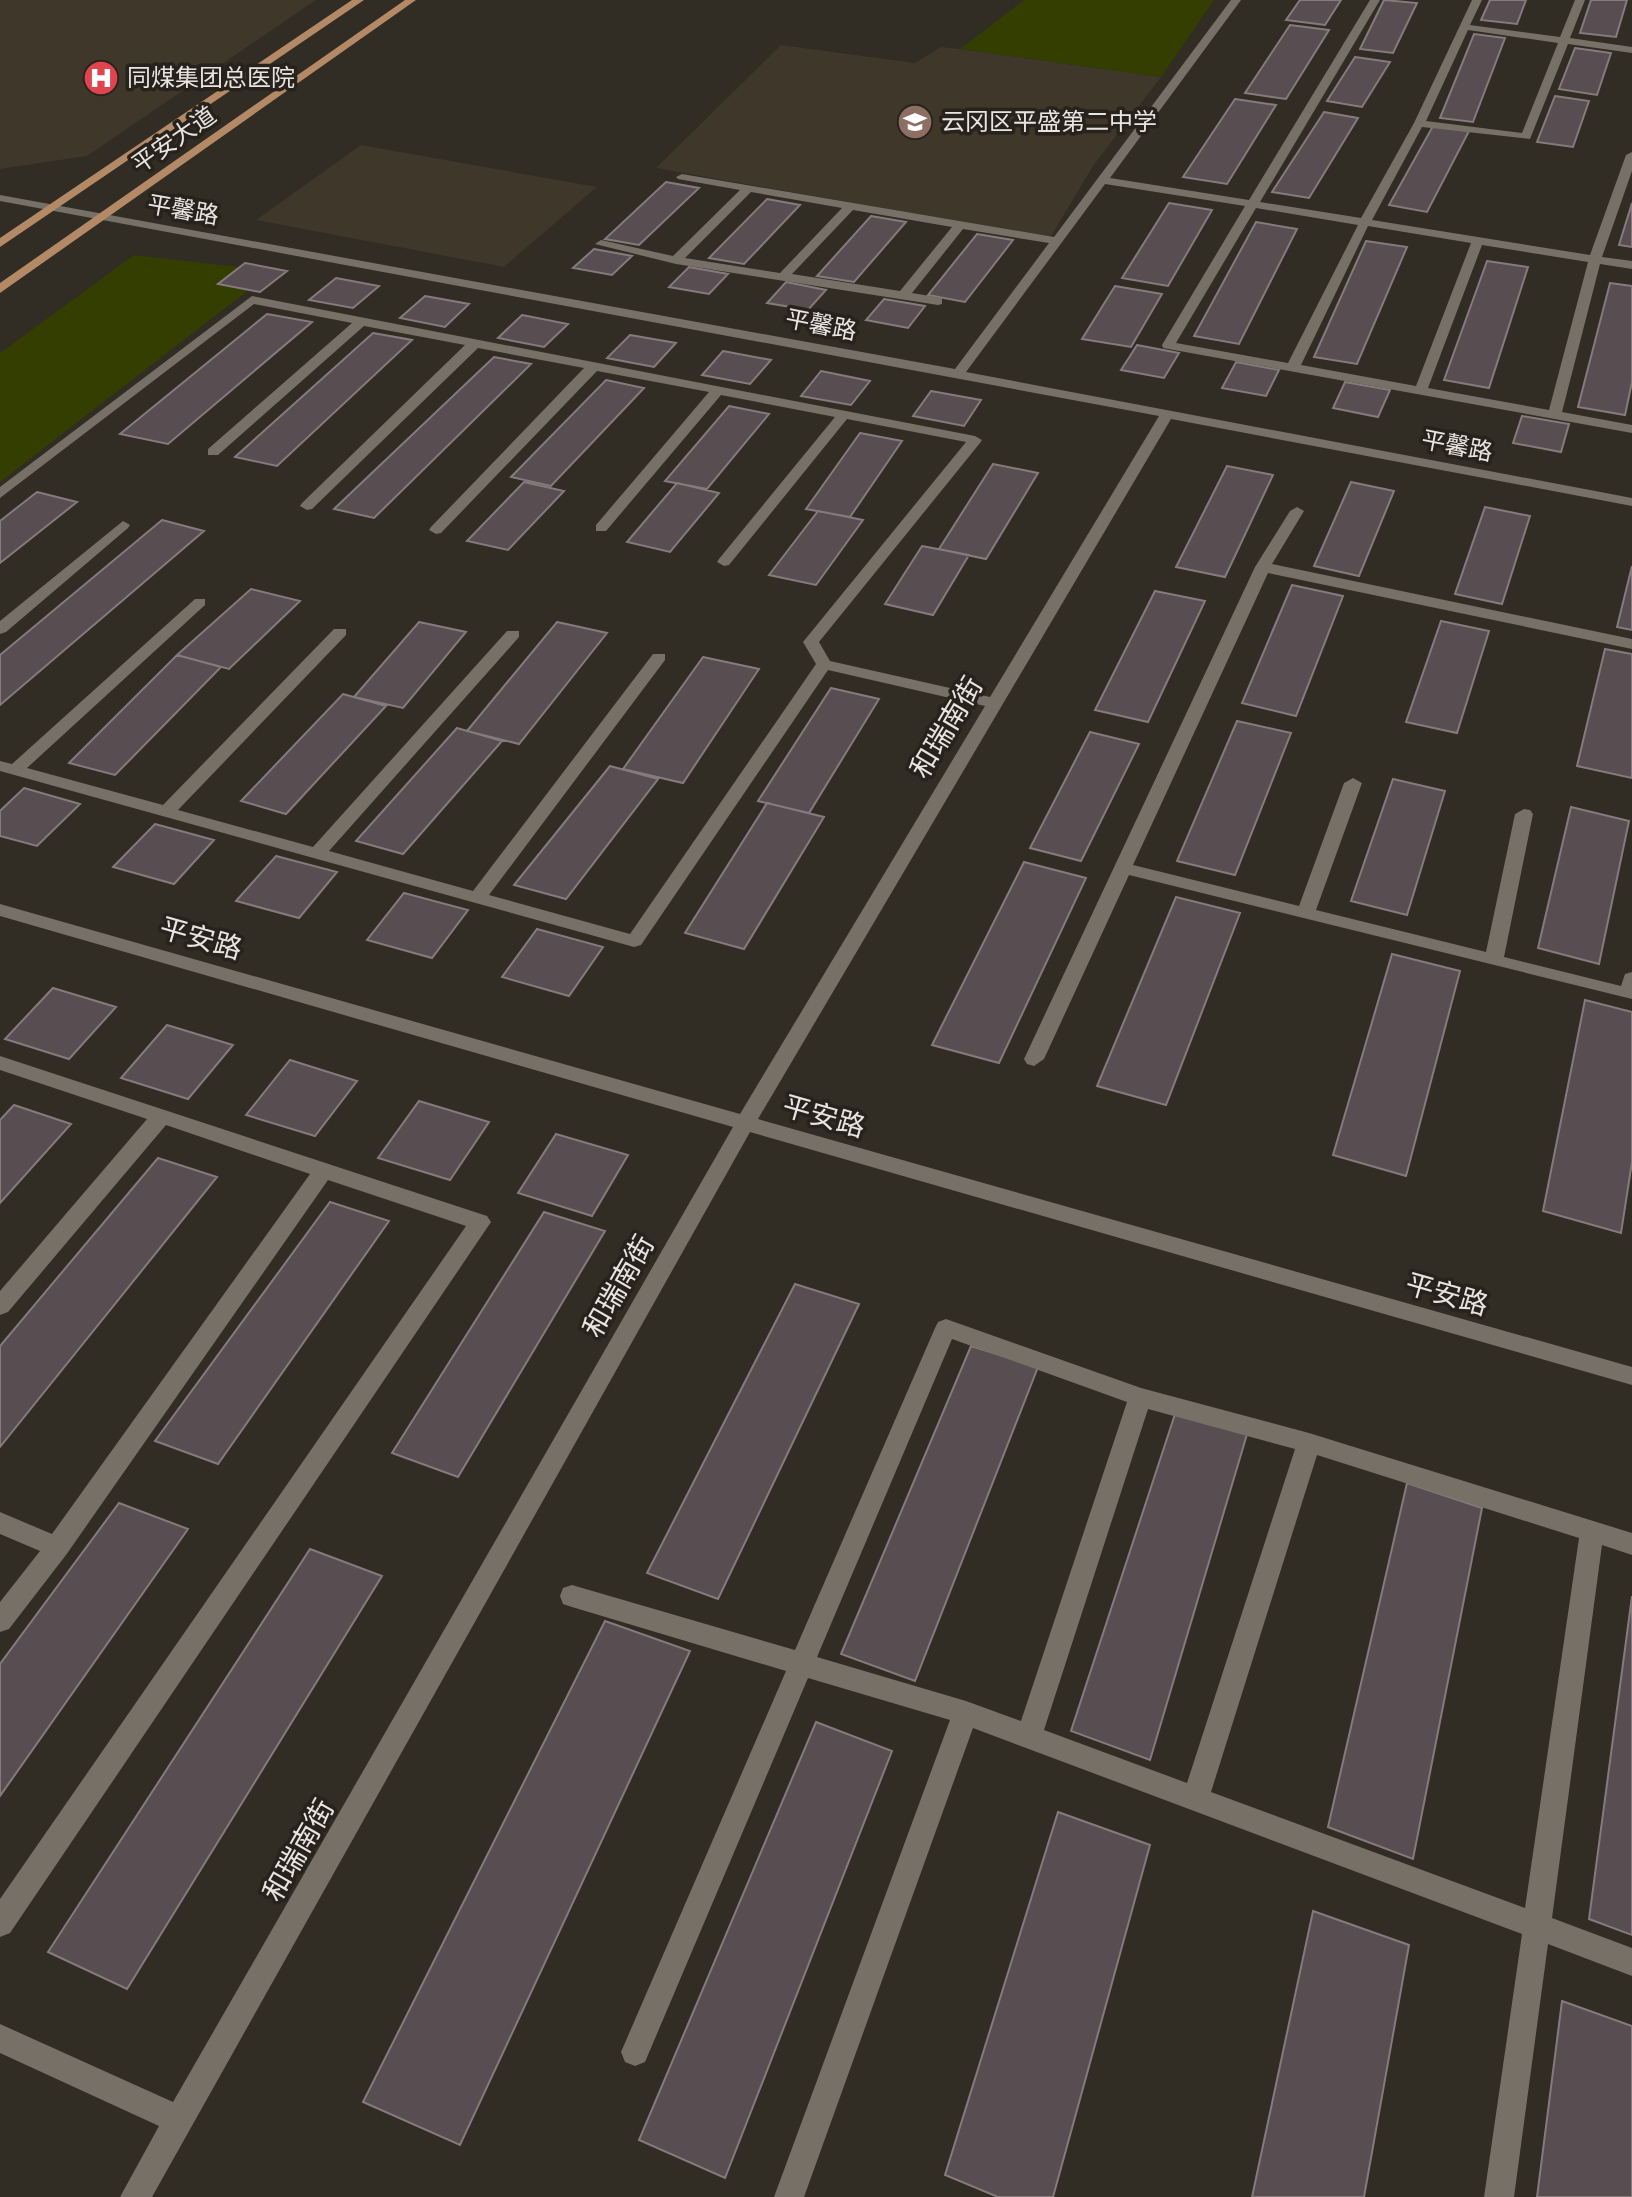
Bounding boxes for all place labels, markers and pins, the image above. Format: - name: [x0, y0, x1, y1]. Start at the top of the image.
- hospital icon: 同煤集团总医院: [82, 59, 120, 97]
- place label: 同煤集团总医院: [127, 60, 295, 93]
- school or university icon: 云冈区平盛第二中学: [896, 103, 934, 141]
- place label: 云冈区平盛第二中学: [941, 104, 1157, 137]

